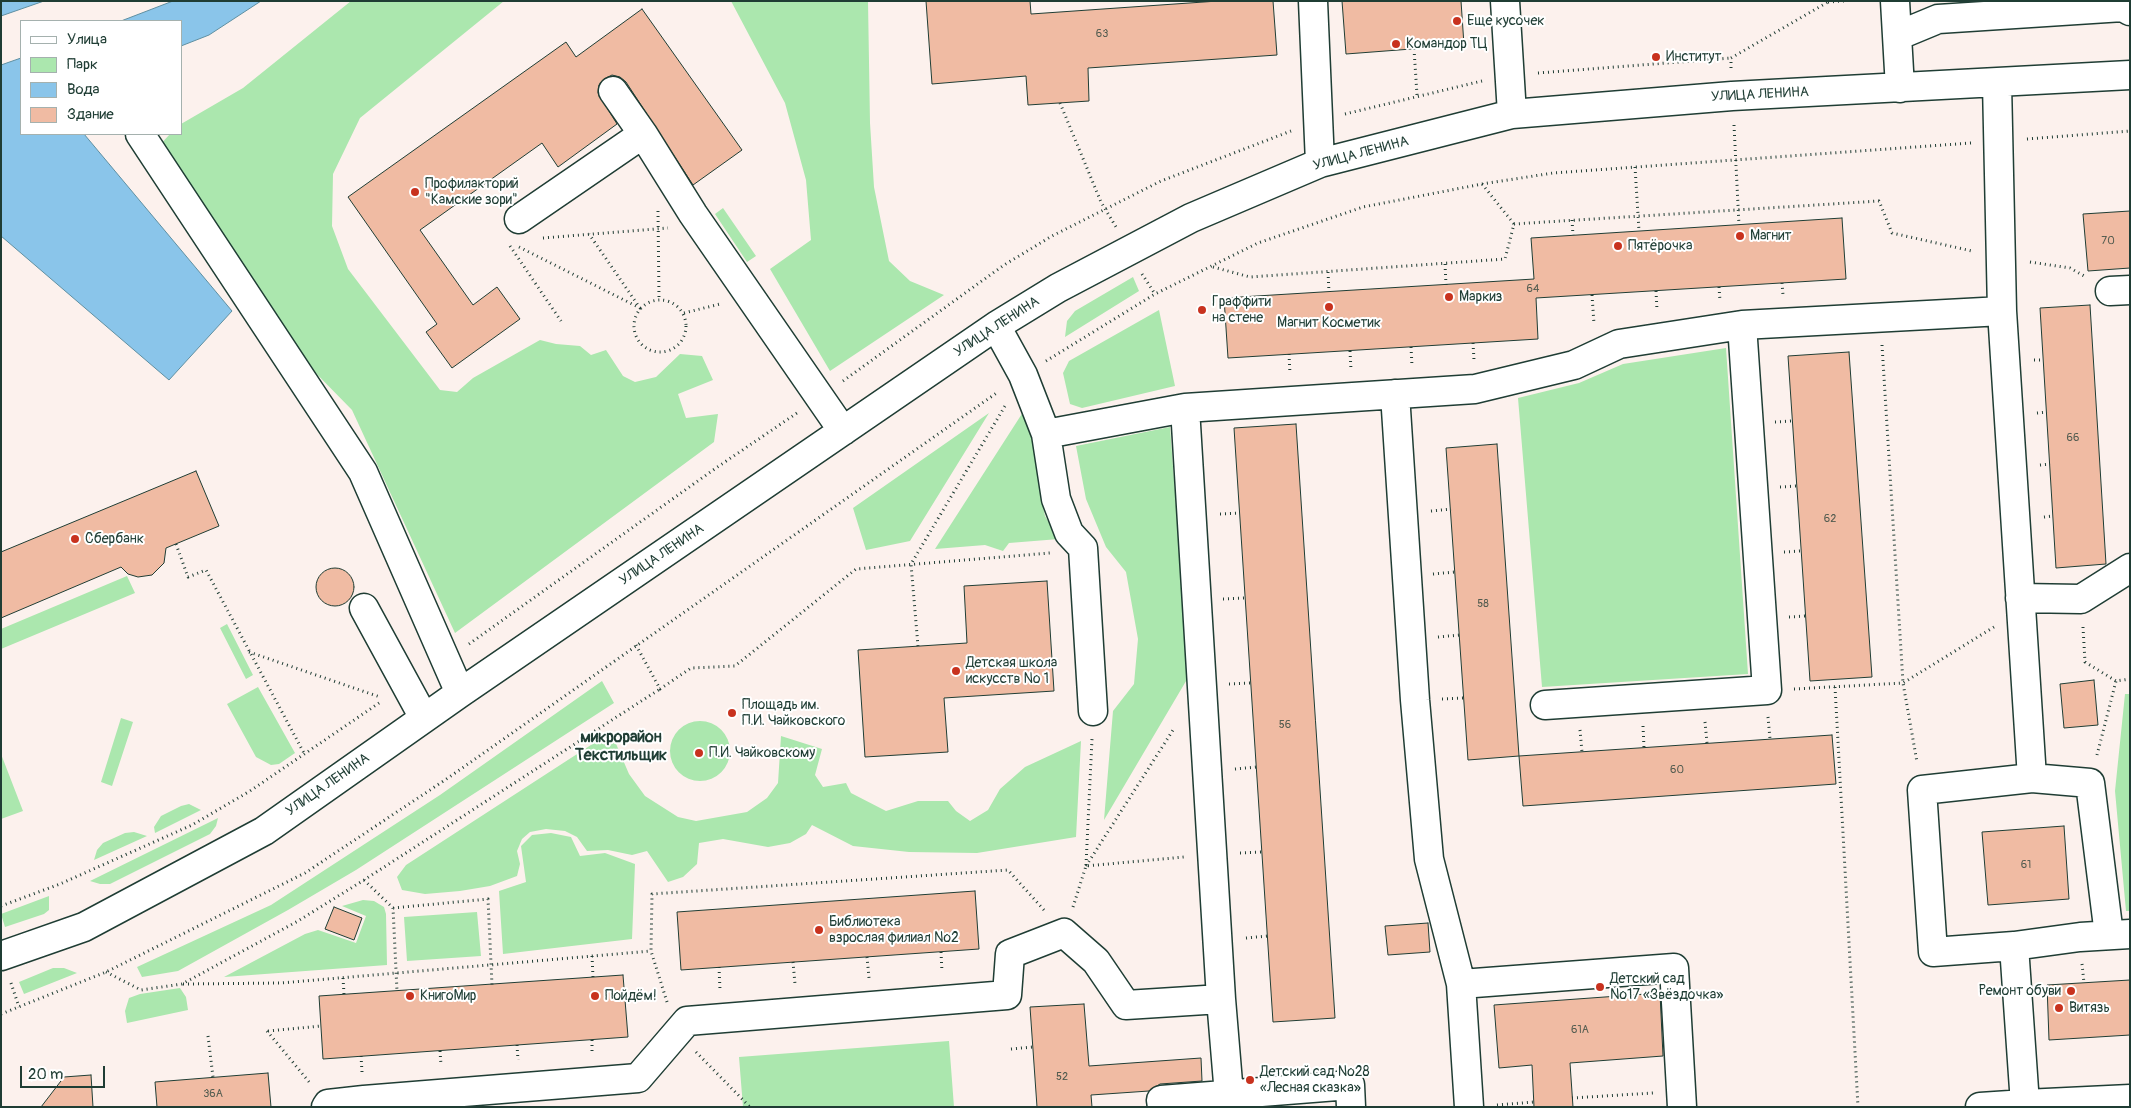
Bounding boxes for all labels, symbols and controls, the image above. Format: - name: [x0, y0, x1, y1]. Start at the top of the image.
- place label: Еще кусочек: [1467, 13, 1545, 29]
- marker: Еще кусочек: [1451, 15, 1463, 27]
- legend: [20, 20, 182, 135]
- house number: 63: [1096, 27, 1108, 41]
- text: Улица: [67, 30, 107, 49]
- place label: Командор ТЦ: [1406, 36, 1488, 52]
- marker: Командор ТЦ: [1390, 38, 1402, 50]
- place label: Институт: [1666, 49, 1721, 65]
- marker: Институт: [1650, 51, 1662, 63]
- text: Парк: [67, 55, 98, 74]
- text: Вода: [67, 80, 100, 99]
- street label: УЛИЦА ЛЕНИНА: [1711, 84, 1809, 106]
- text: Здание: [67, 105, 114, 124]
- street label: УЛИЦА ЛЕНИНА: [1311, 133, 1411, 175]
- place label: Профилакторий "Камские зори": [425, 176, 519, 208]
- marker: Профилакторий "Камские зори": [409, 186, 421, 198]
- place label: Магнит: [1750, 228, 1792, 244]
- marker: Магнит: [1734, 230, 1746, 242]
- house number: 70: [2101, 234, 2115, 248]
- place label: Пятёрочка: [1628, 238, 1692, 254]
- marker: Пятёрочка: [1612, 240, 1624, 252]
- house number: 64: [1527, 282, 1539, 296]
- place label: Маркиз: [1459, 289, 1502, 305]
- marker: Маркиз: [1443, 291, 1455, 303]
- street label: УЛИЦА ЛЕНИНА: [951, 293, 1043, 361]
- place label: Граффити на стене: [1212, 294, 1271, 326]
- marker: Магнит Косметик: [1323, 301, 1335, 313]
- marker: Граффити на стене: [1196, 304, 1208, 316]
- place label: Магнит Косметик: [1277, 315, 1381, 331]
- house number: 66: [2067, 431, 2079, 445]
- house number: 62: [1824, 512, 1836, 526]
- street label: УЛИЦА ЛЕНИНА: [617, 521, 707, 589]
- place label: Сбербанк: [85, 531, 144, 547]
- marker: Сбербанк: [69, 533, 81, 545]
- house number: 58: [1477, 597, 1489, 611]
- place label: Детская школа искусств № 1: [966, 655, 1057, 688]
- marker: Детская школа искусств № 1: [950, 665, 962, 677]
- place label: Площадь им. П.И. Чайковского: [742, 697, 845, 730]
- marker: Площадь им. П.И. Чайковского: [726, 707, 738, 719]
- house number: 56: [1279, 718, 1291, 732]
- district label: микрорайон Текстильщик: [575, 728, 667, 766]
- place label: П.И. Чайковскому: [709, 745, 815, 761]
- marker: П.И. Чайковскому: [693, 747, 705, 759]
- street label: УЛИЦА ЛЕНИНА: [283, 750, 373, 820]
- house number: 60: [1670, 763, 1684, 777]
- house number: 61: [2021, 858, 2031, 872]
- place label: Библиотека взрослая филиал №2: [829, 914, 959, 946]
- marker: Библиотека взрослая филиал №2: [813, 924, 825, 936]
- place label: Детский сад №17 «Звёздочка»: [1610, 971, 1723, 1004]
- marker: Детский сад №17 «Звёздочка»: [1594, 981, 1606, 993]
- place label: Ремонт обуви: [1979, 983, 2061, 999]
- marker: Ремонт обуви: [2065, 985, 2077, 997]
- place label: КнигоМир: [420, 988, 476, 1004]
- place label: Пойдём!: [605, 988, 657, 1004]
- marker: КнигоМир: [404, 990, 416, 1002]
- marker: Пойдём!: [589, 990, 601, 1002]
- place label: Витязь: [2069, 1000, 2110, 1016]
- marker: Витязь: [2053, 1002, 2065, 1014]
- house number: 61А: [1571, 1023, 1589, 1037]
- scale bar: [22, 1056, 108, 1088]
- place label: Детский сад №28 «Лесная сказка»: [1260, 1064, 1370, 1096]
- text: 20 m: [28, 1065, 63, 1084]
- house number: 52: [1056, 1070, 1068, 1084]
- marker: Детский сад №28 «Лесная сказка»: [1244, 1074, 1256, 1086]
- house number: 36А: [203, 1087, 223, 1101]

